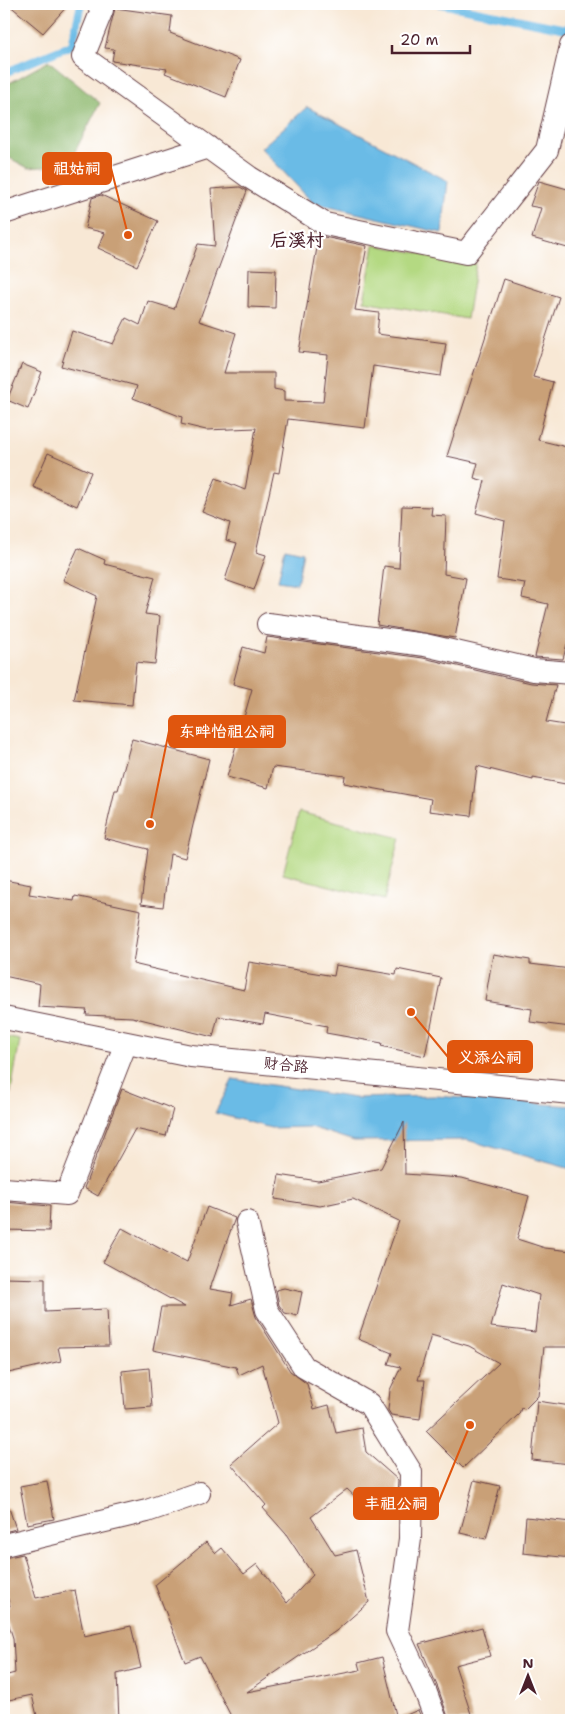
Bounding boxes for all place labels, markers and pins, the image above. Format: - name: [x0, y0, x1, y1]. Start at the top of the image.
- callout: 祖姑祠: [43, 153, 111, 184]
- callout: 东畔怡祖公祠: [169, 716, 285, 747]
- callout: 义添公祠: [448, 1041, 532, 1072]
- callout: 丰祖公祠: [354, 1488, 438, 1519]

